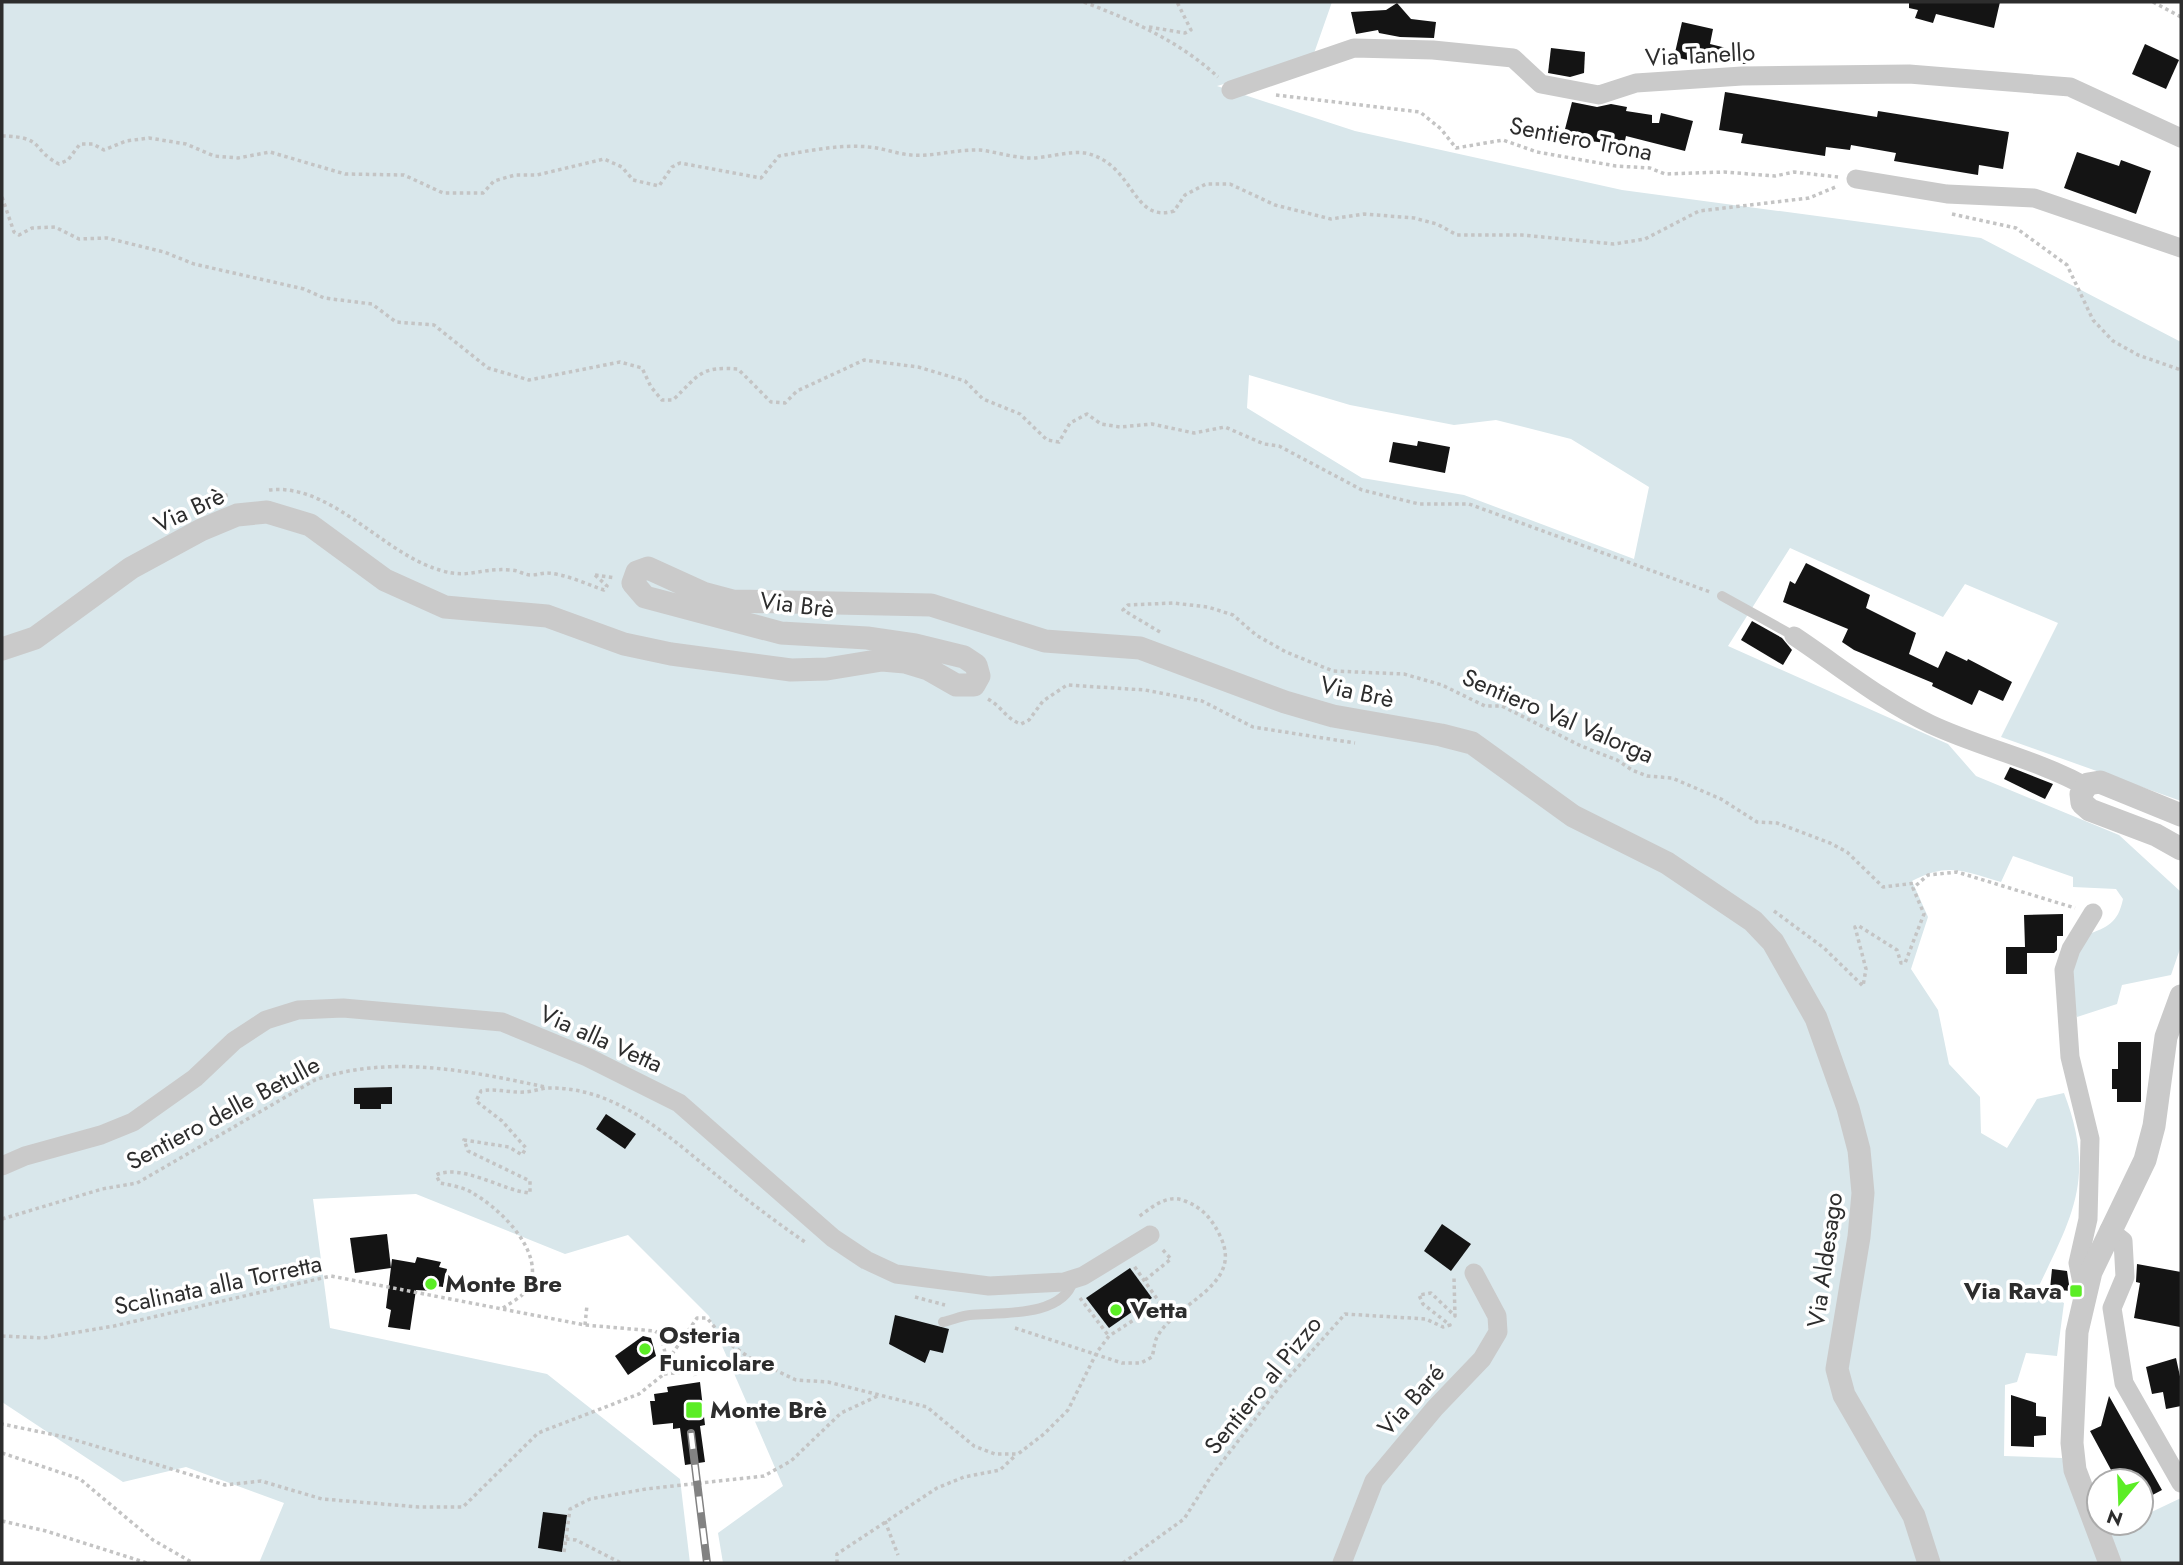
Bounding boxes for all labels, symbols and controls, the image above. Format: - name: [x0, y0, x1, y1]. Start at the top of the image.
- street label: Via Tanello: [1644, 34, 1756, 75]
- street label: Sentiero Trona: [1507, 107, 1656, 170]
- street label: Via Brè: [148, 478, 230, 541]
- street label: Via Brè: [758, 583, 836, 626]
- street label: Sentiero Val Valorga: [1457, 659, 1659, 772]
- street label: Via Brè: [1317, 667, 1397, 716]
- street label: Via alla Vetta: [534, 996, 668, 1081]
- street label: Sentiero delle Betulle: [120, 1047, 326, 1178]
- street label: Via Aldesago: [1798, 1190, 1851, 1330]
- street label: Scalinata alla Torretta: [111, 1245, 325, 1324]
- place label: Monte Bre: [445, 1266, 562, 1301]
- place label: Via Rava: [1963, 1273, 2062, 1308]
- marker: Monte Bre: [423, 1276, 439, 1292]
- marker: Via Rava: [2068, 1283, 2084, 1299]
- place label: Vetta: [1129, 1292, 1188, 1327]
- marker: Vetta: [1108, 1302, 1124, 1318]
- street label: Sentiero al Pizzo: [1196, 1308, 1330, 1462]
- place label: Osteria Funicolare: [659, 1317, 775, 1380]
- marker: Osteria Funicolare: [637, 1341, 653, 1357]
- street label: Via Baré: [1369, 1356, 1452, 1443]
- place label: Monte Brè: [710, 1392, 827, 1427]
- marker: Monte Brè: [684, 1400, 704, 1420]
- north arrow: [2085, 1467, 2155, 1537]
- text: N: [2103, 1502, 2126, 1533]

